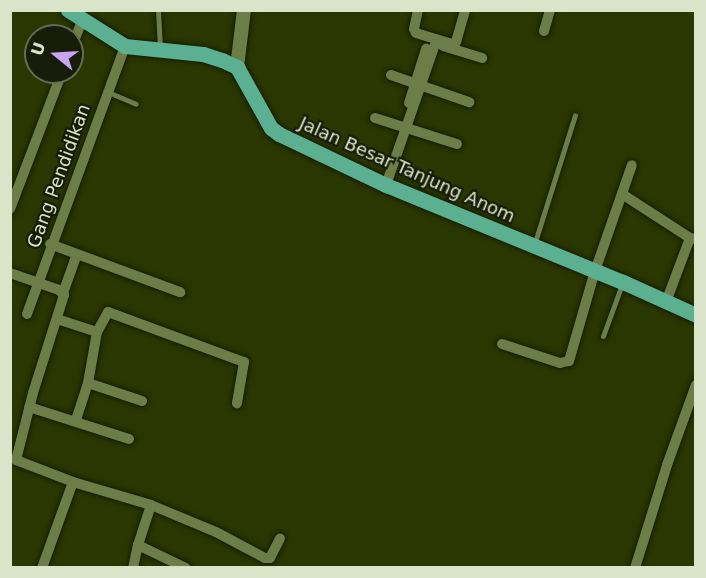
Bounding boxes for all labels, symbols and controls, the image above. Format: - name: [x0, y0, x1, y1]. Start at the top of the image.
- north arrow: [24, 24, 84, 84]
- text: U: [27, 40, 49, 58]
- street label: Gang Pendidikan: [23, 101, 95, 251]
- street label: Jalan Besar Tanjung Anom: [296, 113, 518, 227]

